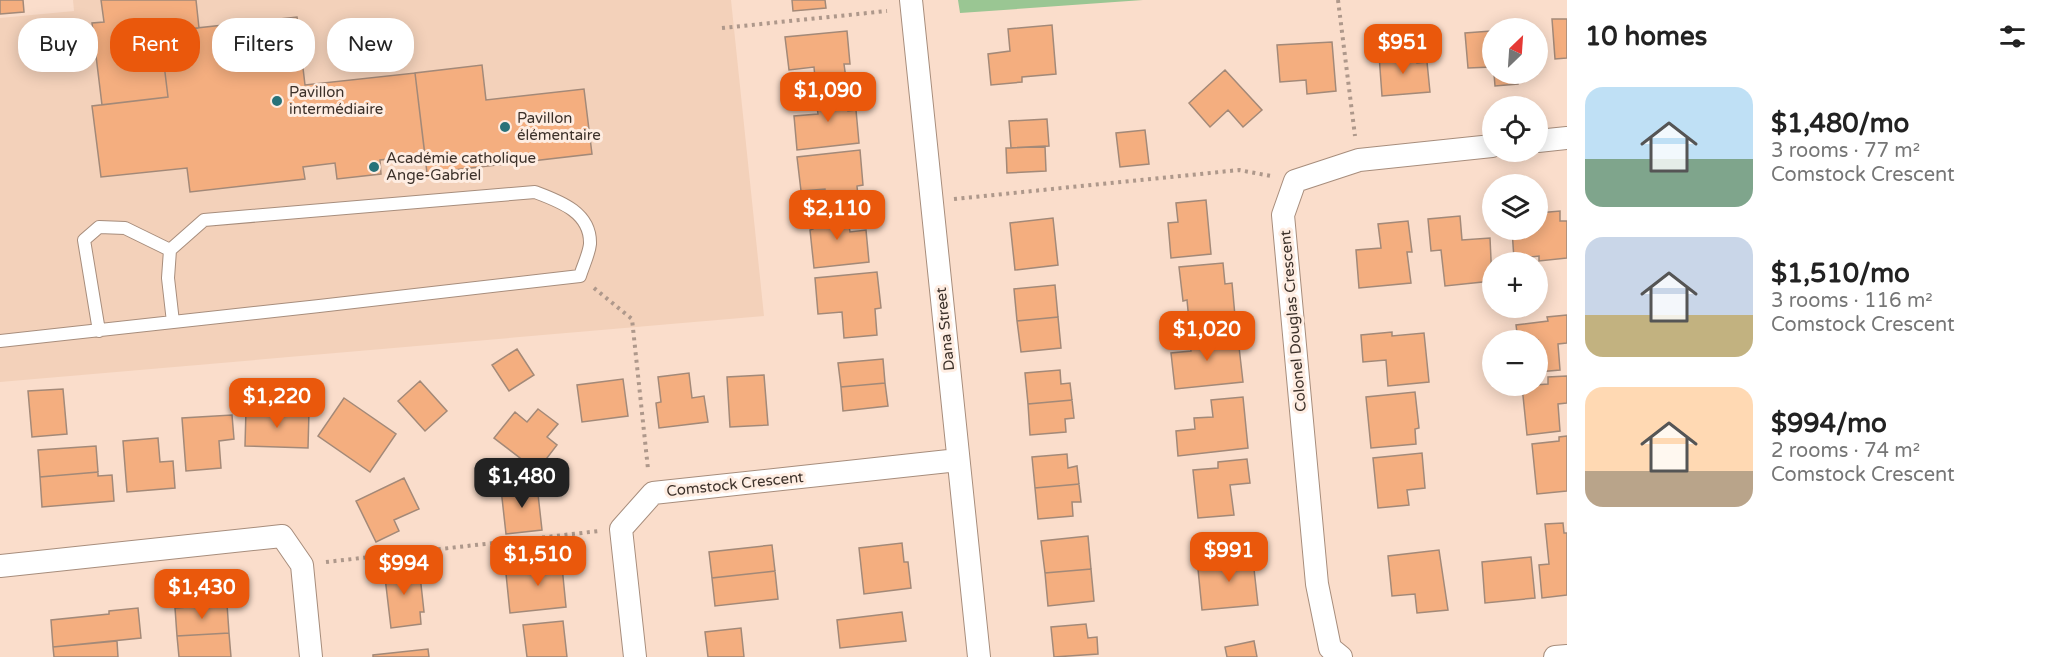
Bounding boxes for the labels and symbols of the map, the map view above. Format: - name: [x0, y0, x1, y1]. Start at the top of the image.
- north arrow: [1482, 18, 1548, 84]
- pin: $951: [1367, 24, 1439, 75]
- pin: $1,090: [779, 72, 877, 123]
- place label: Pavillon intermédiaire: [289, 83, 383, 118]
- marker: Pavillon intermédiaire: [270, 94, 284, 108]
- place label: Pavillon élémentaire: [517, 109, 601, 144]
- marker: Pavillon élémentaire: [498, 120, 512, 134]
- place label: Académie catholique Ange-Gabriel: [386, 149, 536, 184]
- marker: Académie catholique Ange-Gabriel: [367, 160, 381, 174]
- pin: $2,110: [788, 190, 886, 241]
- street label: Colonel Douglas Crescent: [1276, 229, 1310, 412]
- street label: Dana Street: [932, 286, 958, 372]
- pin: $1,020: [1158, 311, 1256, 362]
- pin: $1,220: [228, 378, 326, 429]
- pin: $1,480: [473, 458, 571, 509]
- street label: Comstock Crescent: [666, 468, 805, 500]
- pin: $991: [1193, 532, 1265, 583]
- pin: $1,510: [489, 536, 587, 587]
- pin: $994: [368, 545, 440, 596]
- pin: $1,430: [153, 569, 251, 620]

